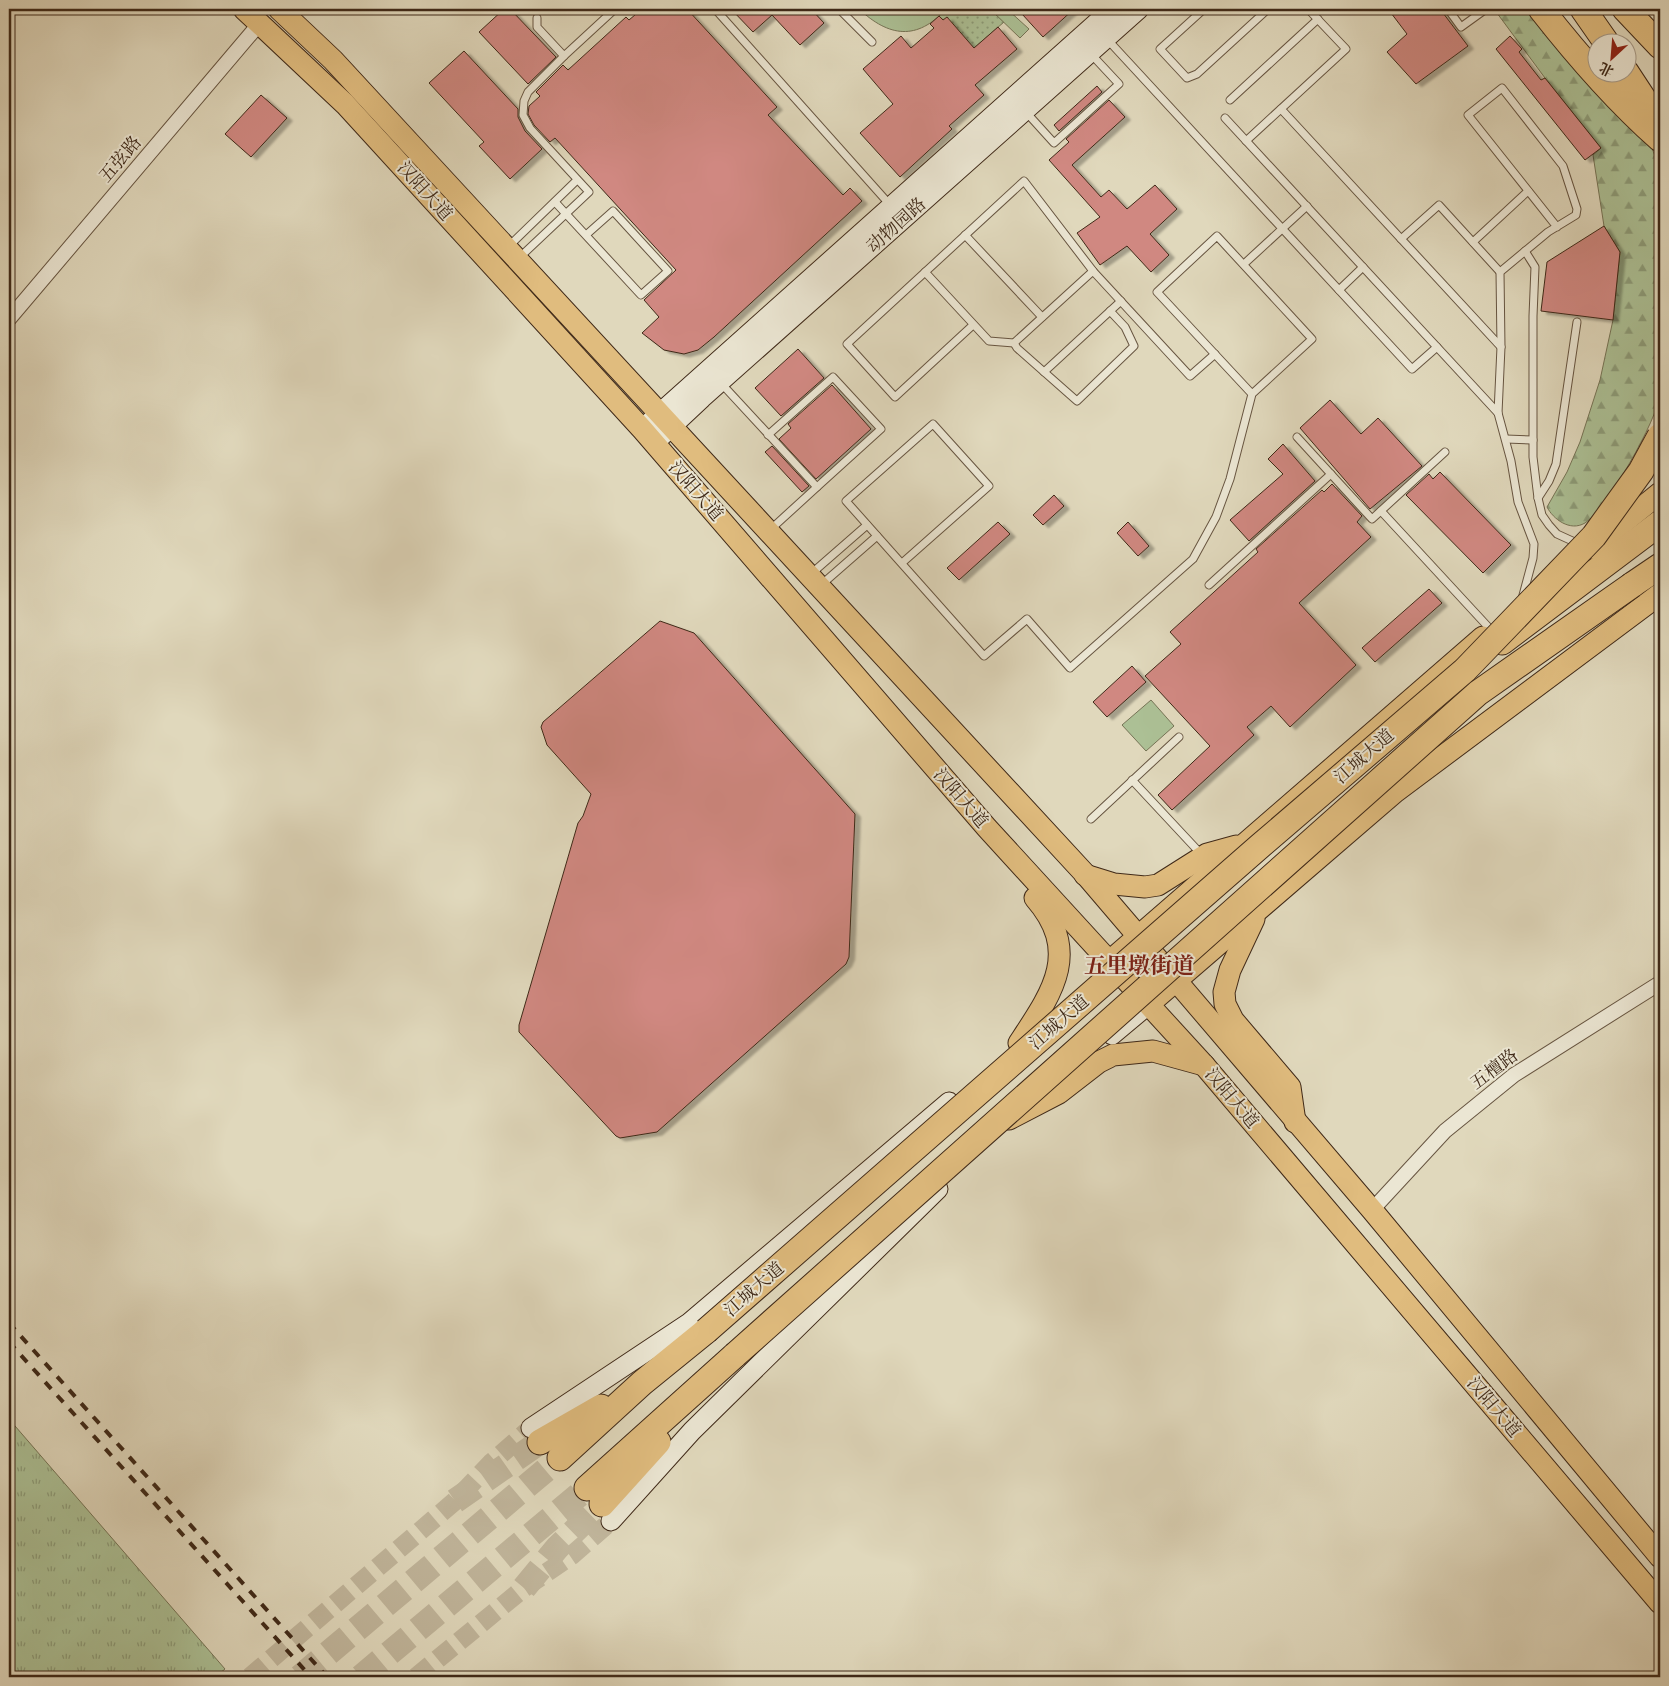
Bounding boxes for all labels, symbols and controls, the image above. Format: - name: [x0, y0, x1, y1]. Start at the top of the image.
- north arrow: [1586, 32, 1636, 82]
- text: 北: [1597, 58, 1617, 80]
- street label: 五弦路: [94, 131, 147, 187]
- street label: 汉阳大道: [392, 157, 457, 226]
- street label: 动物园路: [862, 193, 931, 258]
- street label: 汉阳大道: [663, 457, 728, 526]
- street label: 江城大道: [1330, 724, 1399, 789]
- street label: 汉阳大道: [928, 764, 993, 833]
- district label: 五里墩街道: [1084, 953, 1194, 980]
- street label: 江城大道: [1025, 990, 1094, 1055]
- street label: 五檀路: [1466, 1044, 1523, 1095]
- street label: 汉阳大道: [1200, 1063, 1264, 1133]
- street label: 江城大道: [720, 1257, 789, 1322]
- street label: 汉阳大道: [1462, 1372, 1526, 1442]

